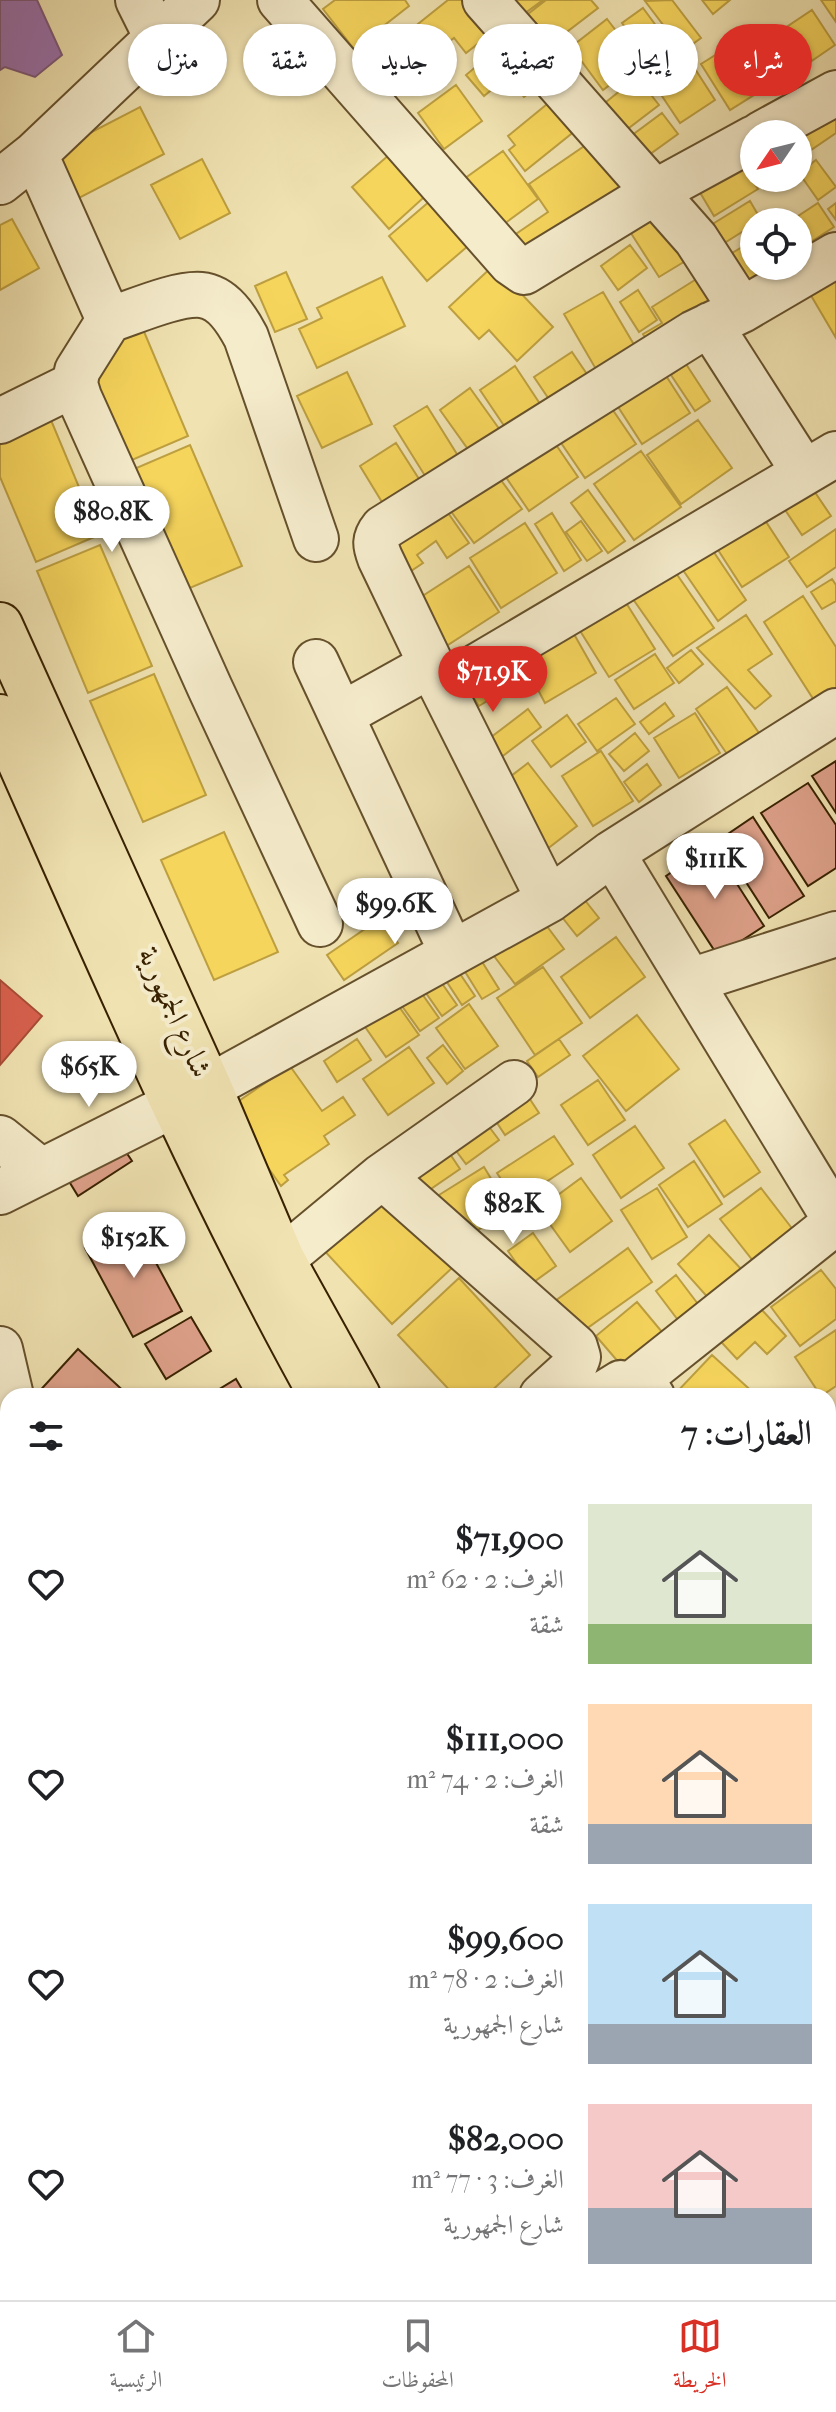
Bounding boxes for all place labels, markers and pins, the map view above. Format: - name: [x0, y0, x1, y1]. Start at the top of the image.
- pin: $80.8K: [47, 486, 177, 554]
- pin: $71.9K: [428, 646, 558, 714]
- pin: $111K: [659, 833, 771, 901]
- pin: $99.6K: [330, 878, 460, 946]
- pin: $65K: [42, 1041, 136, 1109]
- pin: $82K: [466, 1178, 560, 1246]
- pin: $152K: [78, 1212, 190, 1280]

